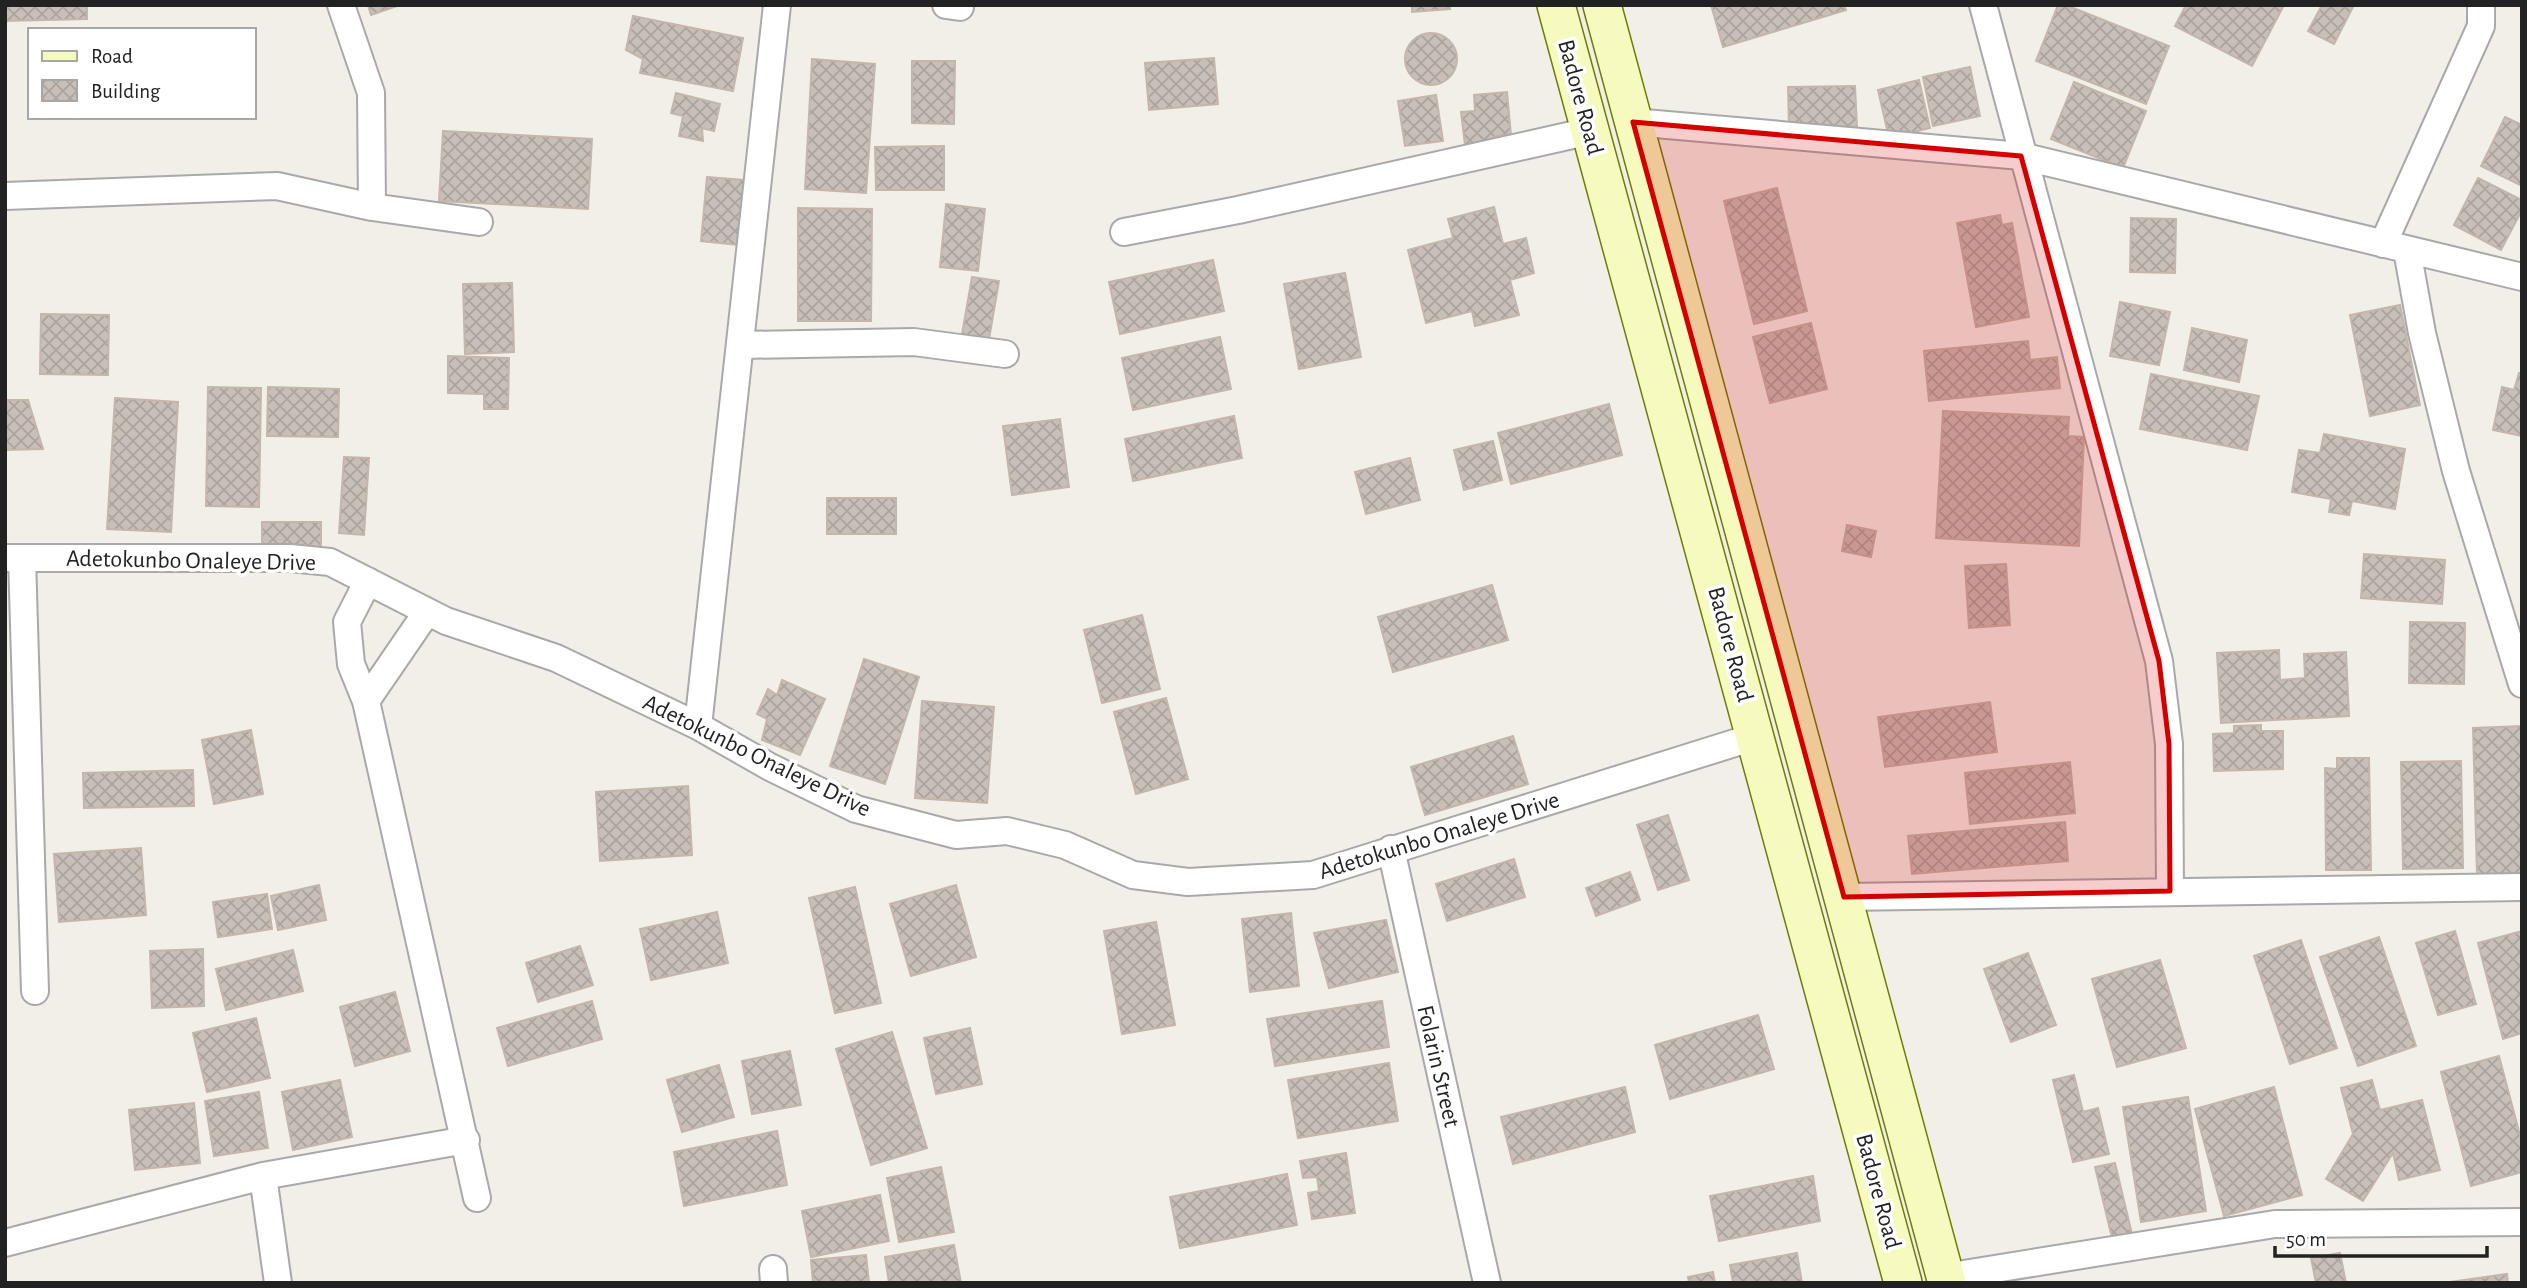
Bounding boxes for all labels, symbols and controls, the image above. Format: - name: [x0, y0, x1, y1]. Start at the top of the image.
- legend: [28, 28, 256, 119]
- street label: Badore Road: [1553, 37, 1607, 158]
- text: Road: [91, 46, 133, 67]
- text: Building: [91, 81, 161, 102]
- street label: Adetokunbo Onaleye Drive: [66, 547, 316, 575]
- street label: Badore Road: [1703, 584, 1757, 705]
- street label: Adetokunbo Onaleye Drive: [639, 690, 874, 821]
- street label: Adetokunbo Onaleye Drive: [1316, 788, 1562, 884]
- street label: Folarin Street: [1412, 1003, 1464, 1130]
- street label: Badore Road: [1851, 1131, 1905, 1252]
- scale bar: [2275, 1214, 2487, 1258]
- text: 50 m: [2286, 1229, 2326, 1250]

